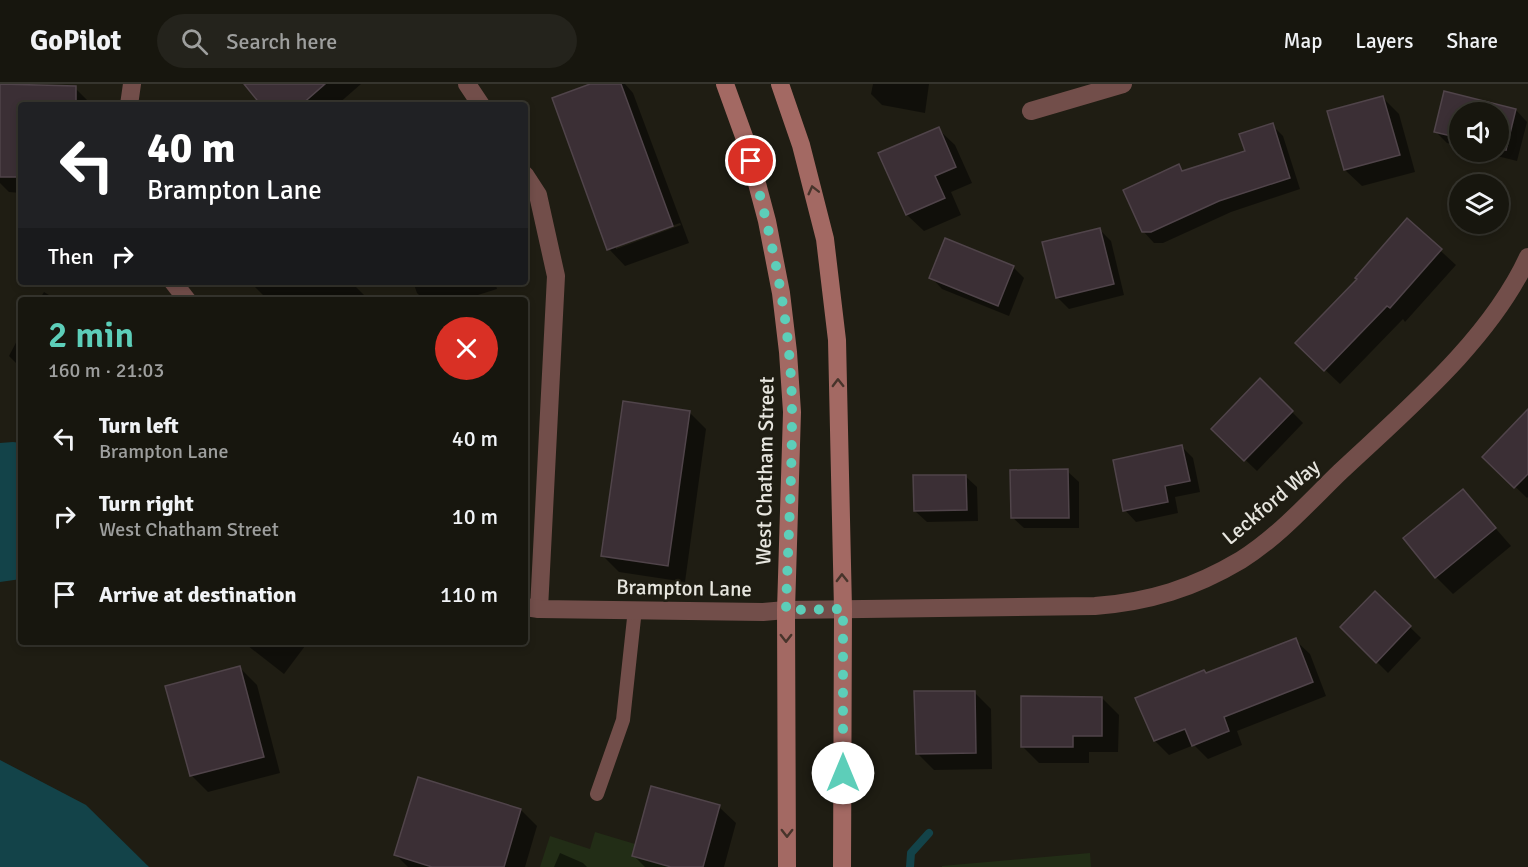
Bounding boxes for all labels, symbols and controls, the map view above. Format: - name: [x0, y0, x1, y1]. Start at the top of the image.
- search box: [157, 14, 577, 68]
- text: GoPilot: [30, 24, 121, 58]
- icon: search: [178, 25, 211, 58]
- text: Search here: [226, 28, 337, 55]
- text: Map: [1284, 28, 1322, 54]
- text: Layers: [1355, 28, 1413, 54]
- text: Share: [1446, 28, 1498, 54]
- map controls: [1449, 102, 1509, 234]
- button: sound: [1449, 102, 1509, 162]
- text: 40 m: [147, 123, 236, 174]
- icon: left: [48, 126, 126, 204]
- pin: [725, 135, 776, 186]
- icon: arrive: [734, 144, 767, 177]
- text: Brampton Lane: [147, 174, 322, 207]
- button: layers: [1449, 174, 1509, 234]
- one-way arrow: [808, 185, 820, 196]
- icon: right: [106, 240, 139, 273]
- text: Then: [48, 243, 94, 270]
- text: 2 min: [48, 313, 134, 358]
- button: close: [435, 317, 498, 380]
- text: 160 m · 21:03: [48, 358, 164, 383]
- street label: West Chatham Street: [750, 376, 780, 566]
- one-way arrow: [832, 378, 845, 387]
- text: Turn left: [99, 412, 179, 439]
- icon: left: [48, 422, 81, 455]
- text: 40 m: [452, 425, 498, 452]
- text: Brampton Lane: [99, 439, 229, 464]
- street label: Leckford Way: [1217, 453, 1325, 550]
- text: Turn right: [99, 490, 194, 517]
- icon: right: [48, 500, 81, 533]
- text: 10 m: [452, 503, 498, 530]
- text: West Chatham Street: [99, 517, 279, 542]
- one-way arrow: [836, 573, 848, 582]
- street label: Brampton Lane: [616, 574, 752, 602]
- icon: arrive: [48, 578, 81, 611]
- text: Arrive at destination: [99, 581, 296, 608]
- text: 110 m: [440, 581, 498, 608]
- one-way arrow: [780, 634, 792, 643]
- position arrow: [811, 741, 875, 805]
- one-way arrow: [781, 829, 793, 838]

